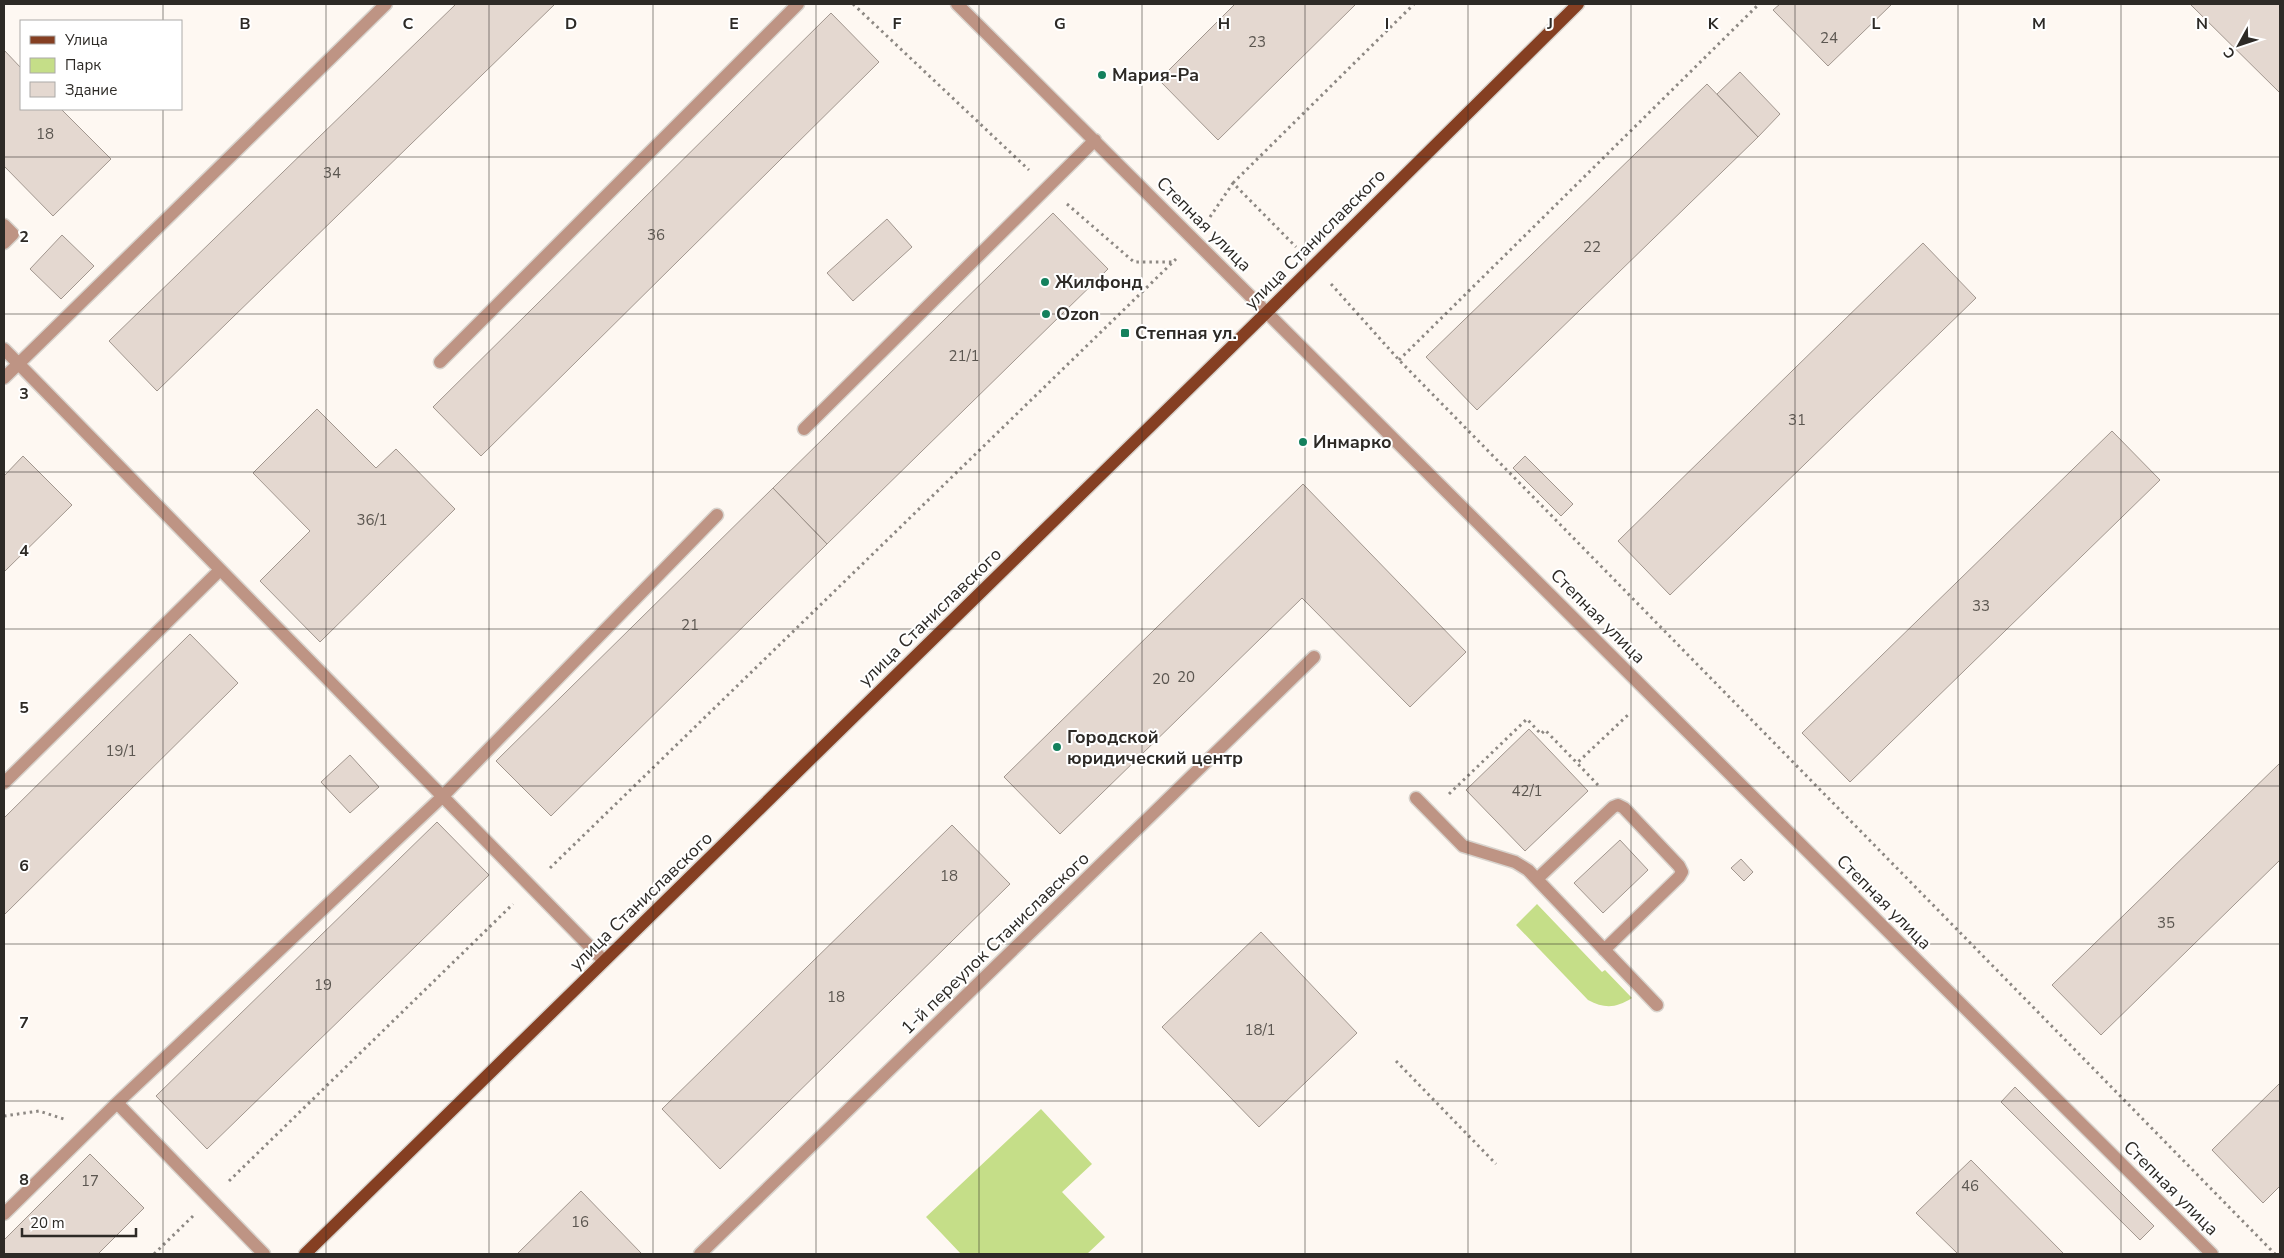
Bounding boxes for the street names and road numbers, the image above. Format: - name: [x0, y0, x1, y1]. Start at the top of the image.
- street label: улица Станиславского: [1239, 163, 1391, 315]
- street label: Степная улица: [1151, 171, 1257, 277]
- street label: улица Станиславского: [853, 542, 1007, 692]
- street label: Степная улица: [1545, 563, 1651, 669]
- street label: улица Станиславского: [564, 826, 718, 976]
- street label: 1-й переулок Станиславского: [896, 846, 1094, 1040]
- street label: Степная улица: [1831, 849, 1937, 955]
- street label: Степная улица: [2118, 1135, 2224, 1241]

